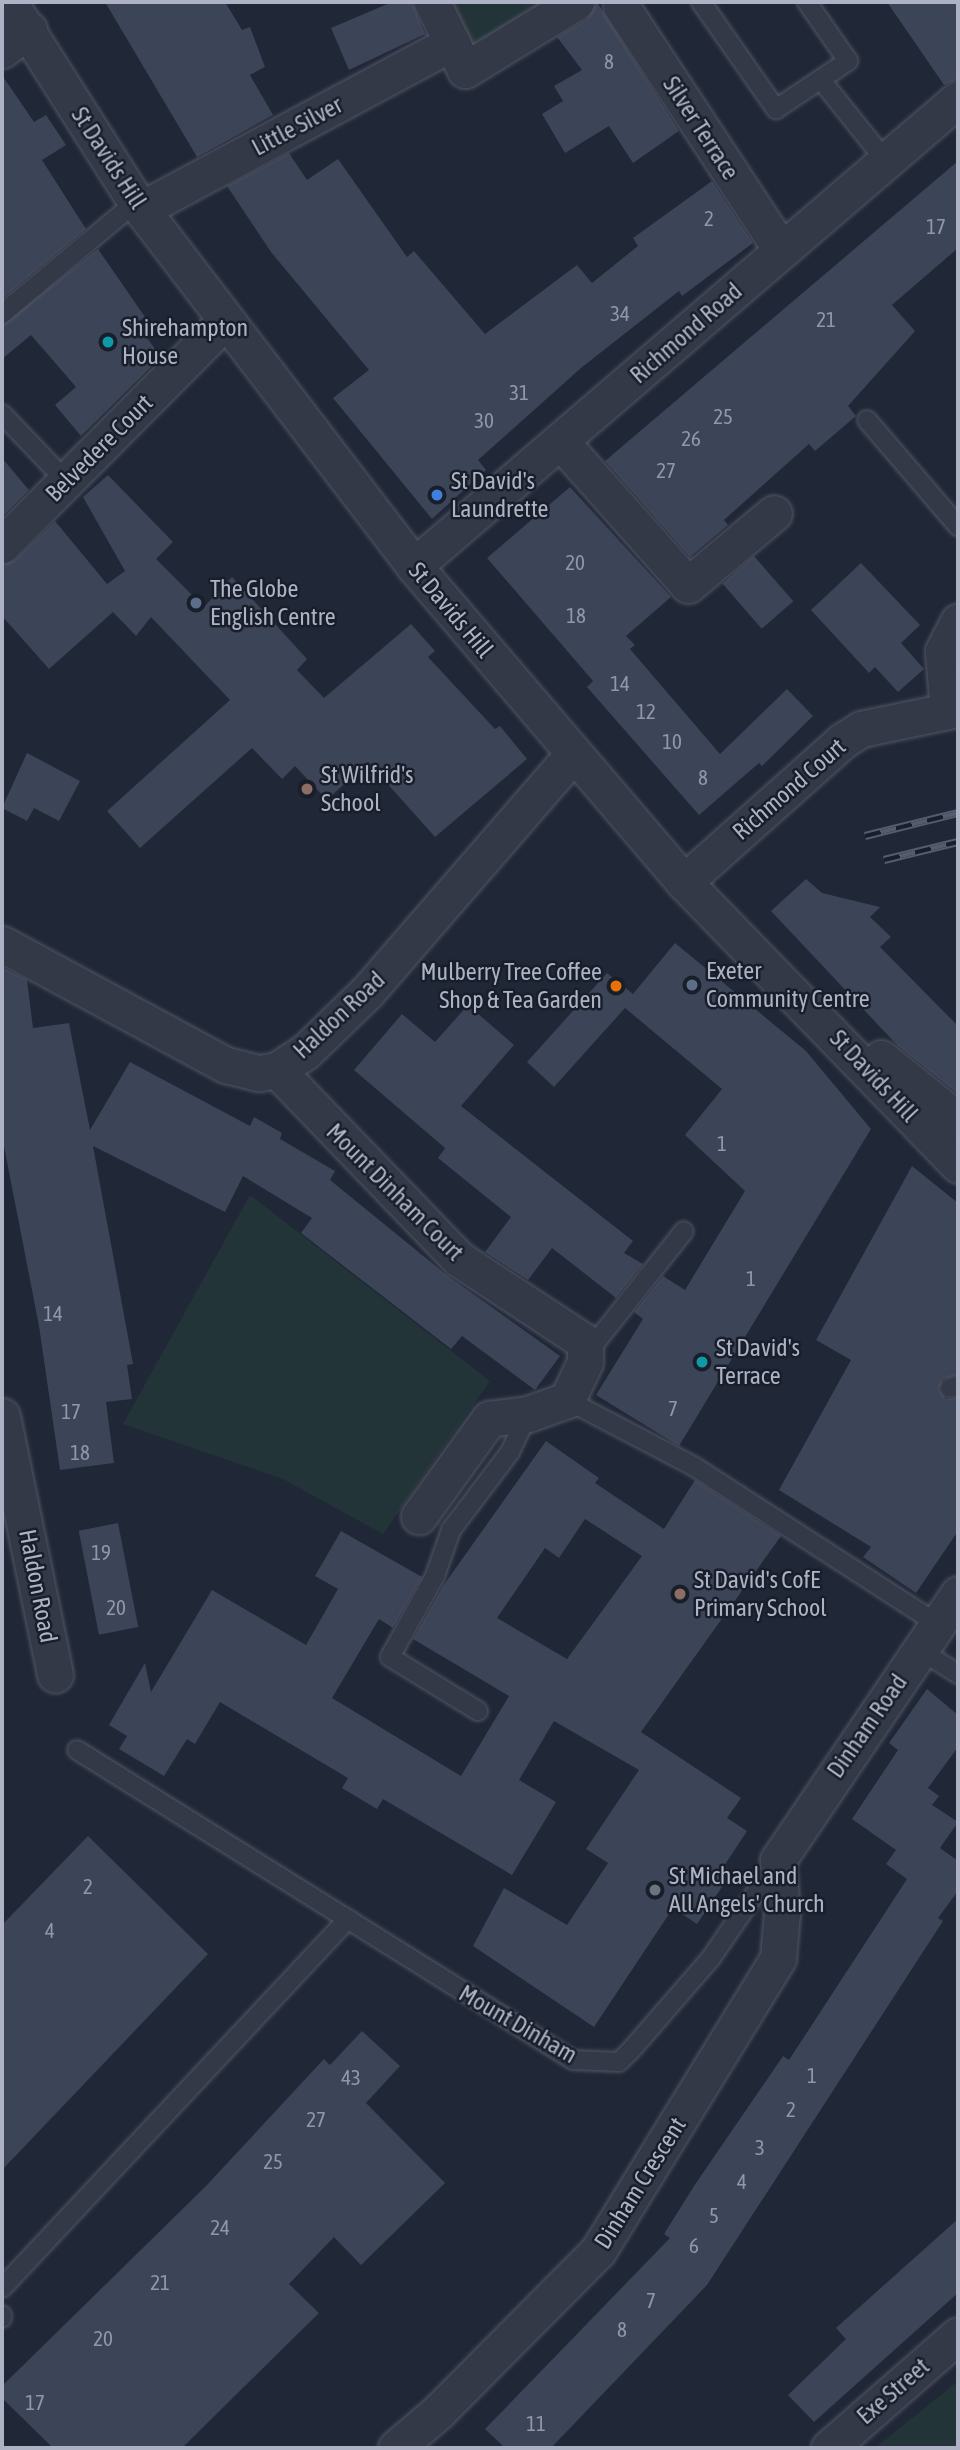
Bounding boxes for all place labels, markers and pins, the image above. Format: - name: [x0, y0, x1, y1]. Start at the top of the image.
- place label: Shirehampton House: [122, 314, 248, 370]
- marker: Shirehampton House: [100, 334, 116, 350]
- place label: St David's Laundrette: [451, 467, 549, 523]
- marker: St David's Laundrette: [429, 487, 445, 503]
- place label: The Globe English Centre: [210, 575, 336, 631]
- marker: The Globe English Centre: [188, 595, 204, 611]
- place label: St Wilfrid's School: [321, 761, 414, 817]
- marker: St Wilfrid's School: [299, 781, 315, 797]
- place label: Exeter Community Centre: [706, 957, 870, 1013]
- place label: Mulberry Tree Coffee Shop & Tea Garden: [420, 958, 602, 1014]
- marker: Exeter Community Centre: [684, 977, 700, 993]
- marker: Mulberry Tree Coffee Shop & Tea Garden: [608, 978, 624, 994]
- place label: St David's Terrace: [716, 1334, 800, 1390]
- marker: St David's Terrace: [694, 1354, 710, 1370]
- place label: St David's CofE Primary School: [694, 1566, 827, 1622]
- marker: St David's CofE Primary School: [672, 1586, 688, 1602]
- place label: St Michael and All Angels' Church: [669, 1862, 825, 1918]
- marker: St Michael and All Angels' Church: [647, 1882, 663, 1898]

